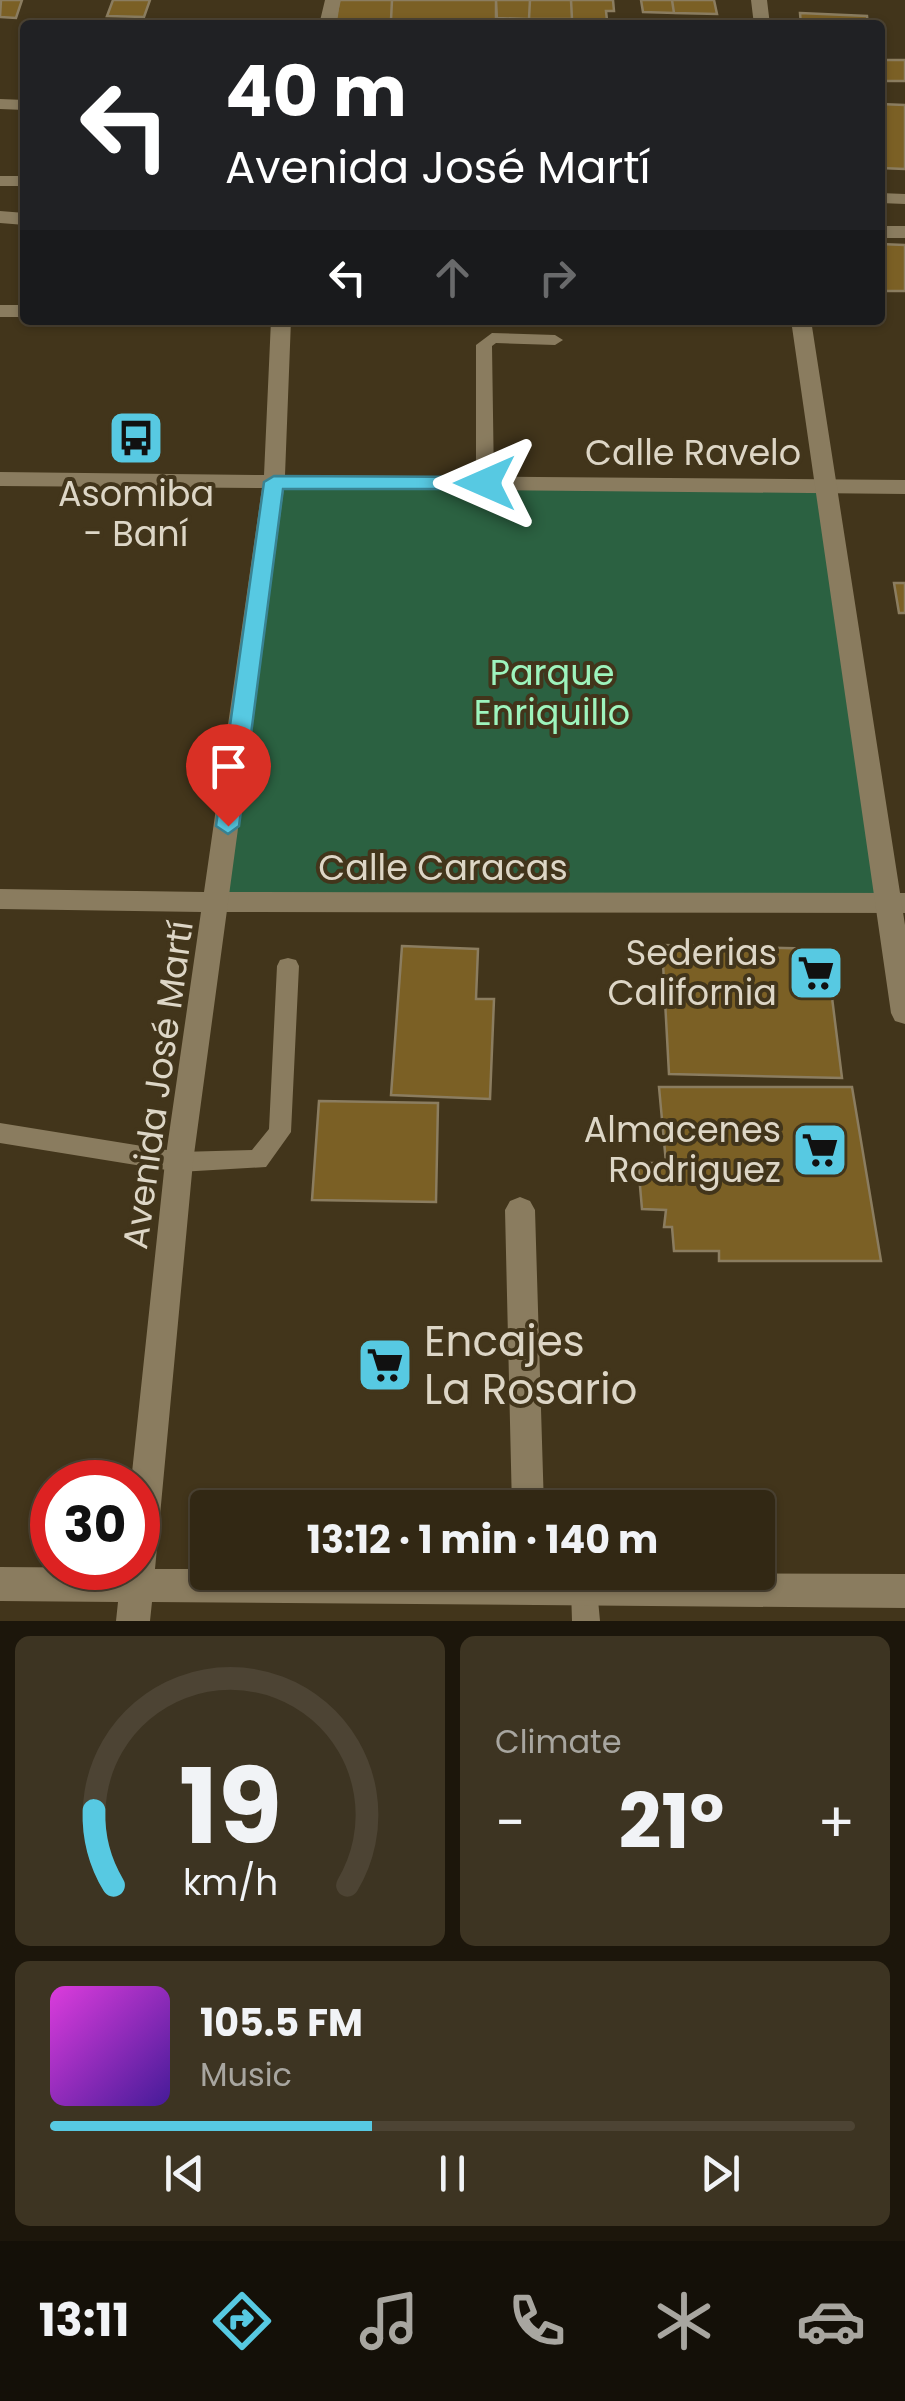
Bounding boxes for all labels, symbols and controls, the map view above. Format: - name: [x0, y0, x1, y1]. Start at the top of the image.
- text: 40 m: [225, 42, 407, 141]
- icon: left: [60, 60, 190, 190]
- text: Avenida José Martí: [225, 136, 651, 199]
- icon: left: [320, 250, 375, 305]
- icon: ahead: [425, 250, 480, 305]
- icon: right: [530, 250, 585, 305]
- bus stop icon: Asomiba - Baní: [106, 408, 166, 468]
- street label: Calle Ravelo: [585, 428, 801, 477]
- position arrow: [433, 431, 537, 535]
- place label: Asomiba - Baní: [58, 469, 214, 558]
- park label: Parque Enriquillo: [474, 648, 630, 737]
- pin: [186, 724, 271, 827]
- icon: arrive: [201, 739, 256, 794]
- street label: Calle Caracas: [318, 843, 568, 892]
- street label: Avenida José Martí: [110, 918, 205, 1252]
- place label: Sederias California: [607, 928, 777, 1017]
- supermarket icon: Sederias California: [786, 943, 846, 1003]
- place label: Almacenes Rodriguez: [584, 1105, 781, 1194]
- supermarket icon: Almacenes Rodriguez: [790, 1120, 850, 1180]
- place label: Encajes La Rosario: [424, 1312, 637, 1419]
- supermarket icon: Encajes La Rosario: [355, 1335, 415, 1395]
- speed limit sign: 30: [30, 1460, 160, 1590]
- text: 13:12 · 1 min · 140 m: [307, 1513, 658, 1566]
- text: Climate: [495, 1719, 622, 1764]
- text: 19: [178, 1734, 282, 1879]
- text: 21°: [618, 1769, 724, 1874]
- text: −: [495, 1784, 525, 1861]
- text: +: [817, 1784, 855, 1861]
- text: km/h: [182, 1857, 278, 1908]
- text: 105.5 FM: [200, 1996, 363, 2049]
- text: Music: [200, 2052, 292, 2097]
- icon: previous: [157, 2146, 212, 2201]
- icon: pause: [425, 2146, 480, 2201]
- icon: next: [693, 2146, 748, 2201]
- icon: directions: [207, 2286, 277, 2356]
- icon: music: [354, 2286, 424, 2356]
- icon: phone: [502, 2286, 572, 2356]
- icon: climate: [649, 2286, 719, 2356]
- icon: car: [796, 2286, 866, 2356]
- text: 13:11: [39, 2289, 129, 2352]

